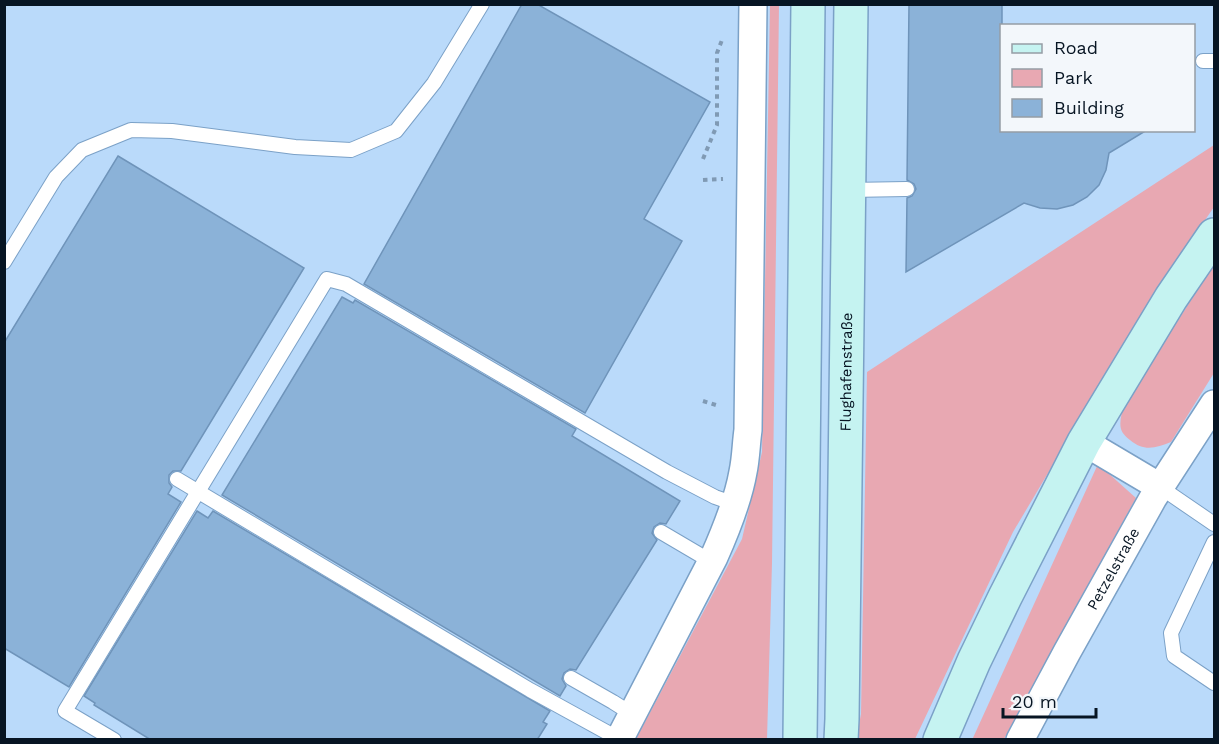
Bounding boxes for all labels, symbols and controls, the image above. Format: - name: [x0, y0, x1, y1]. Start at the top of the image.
- legend: [1000, 24, 1195, 132]
- text: Road: [1054, 37, 1098, 58]
- text: Park: [1054, 67, 1093, 88]
- text: Building: [1054, 97, 1124, 118]
- street label: Flughafenstraße: [837, 312, 856, 432]
- street label: Petzelstraße: [1083, 525, 1144, 613]
- scale bar: [1003, 681, 1096, 719]
- text: 20 m: [1012, 691, 1057, 712]

